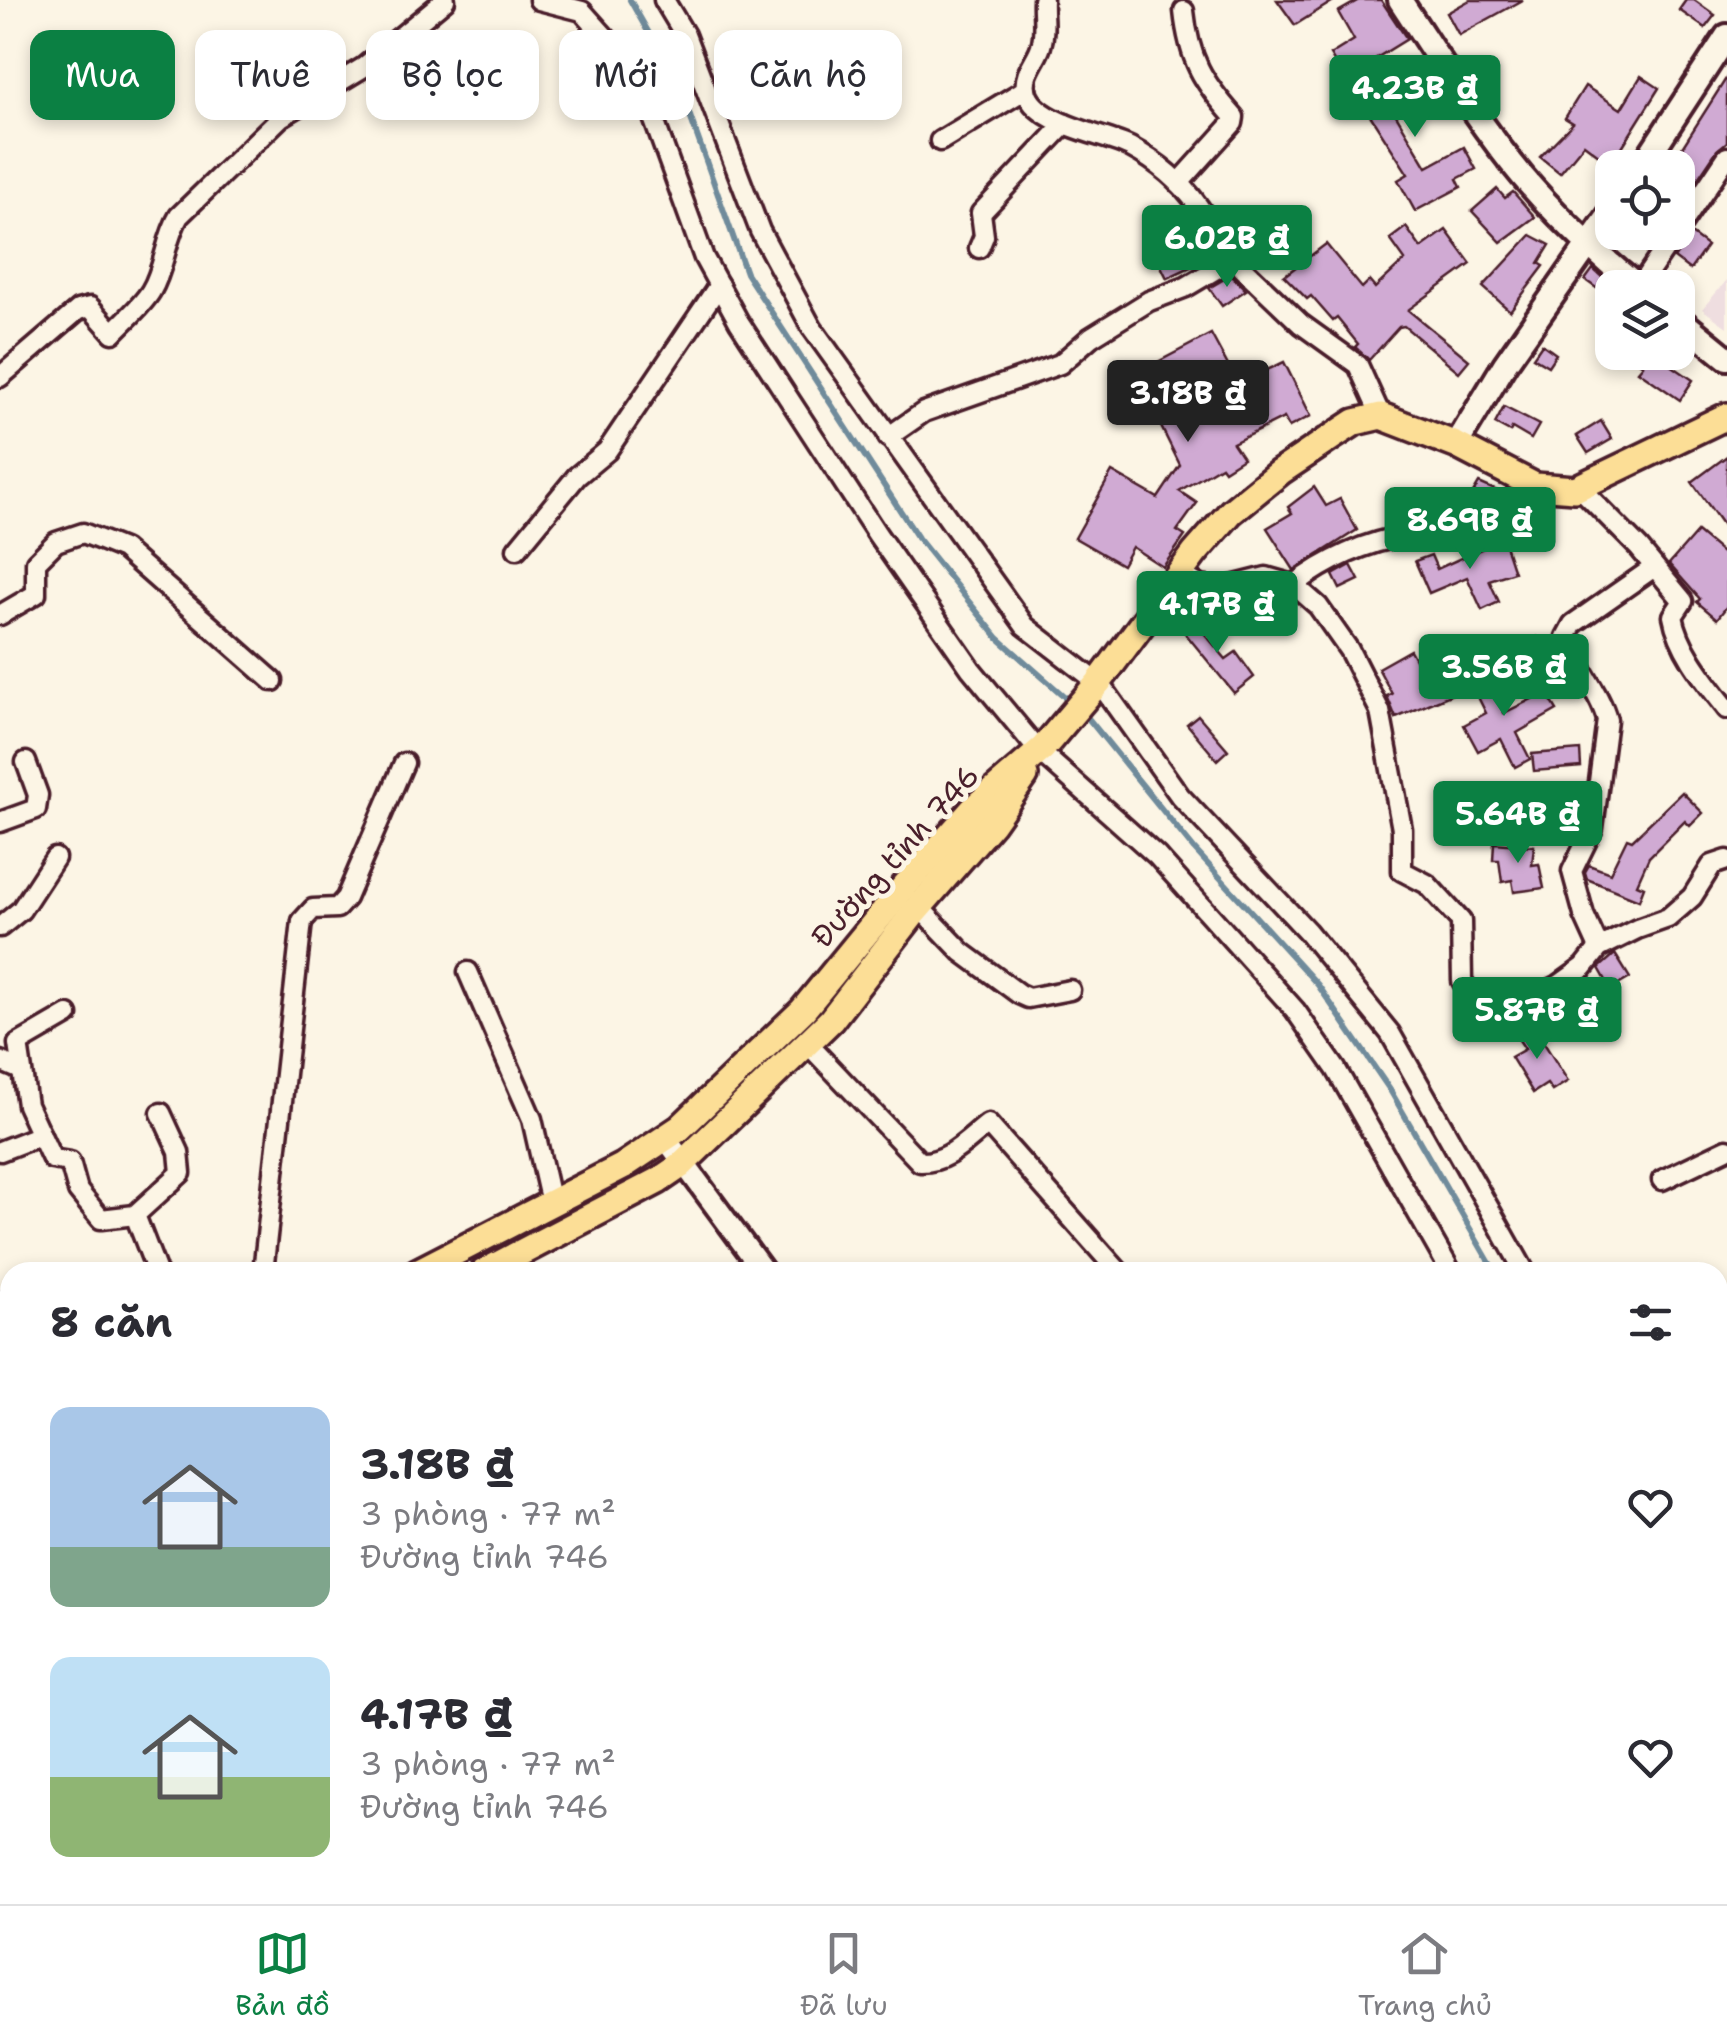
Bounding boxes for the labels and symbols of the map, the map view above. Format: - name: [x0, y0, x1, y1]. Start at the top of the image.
- pin: 4.23B ₫: [1323, 55, 1507, 140]
- pin: 6.02B ₫: [1135, 205, 1319, 290]
- pin: 3.18B ₫: [1096, 360, 1280, 445]
- pin: 8.69B ₫: [1378, 487, 1562, 572]
- pin: 4.17B ₫: [1125, 571, 1309, 656]
- pin: 3.56B ₫: [1412, 634, 1596, 719]
- street label: Đường tỉnh 746: [802, 756, 988, 956]
- pin: 5.64B ₫: [1426, 781, 1610, 866]
- pin: 5.87B ₫: [1445, 977, 1629, 1062]

